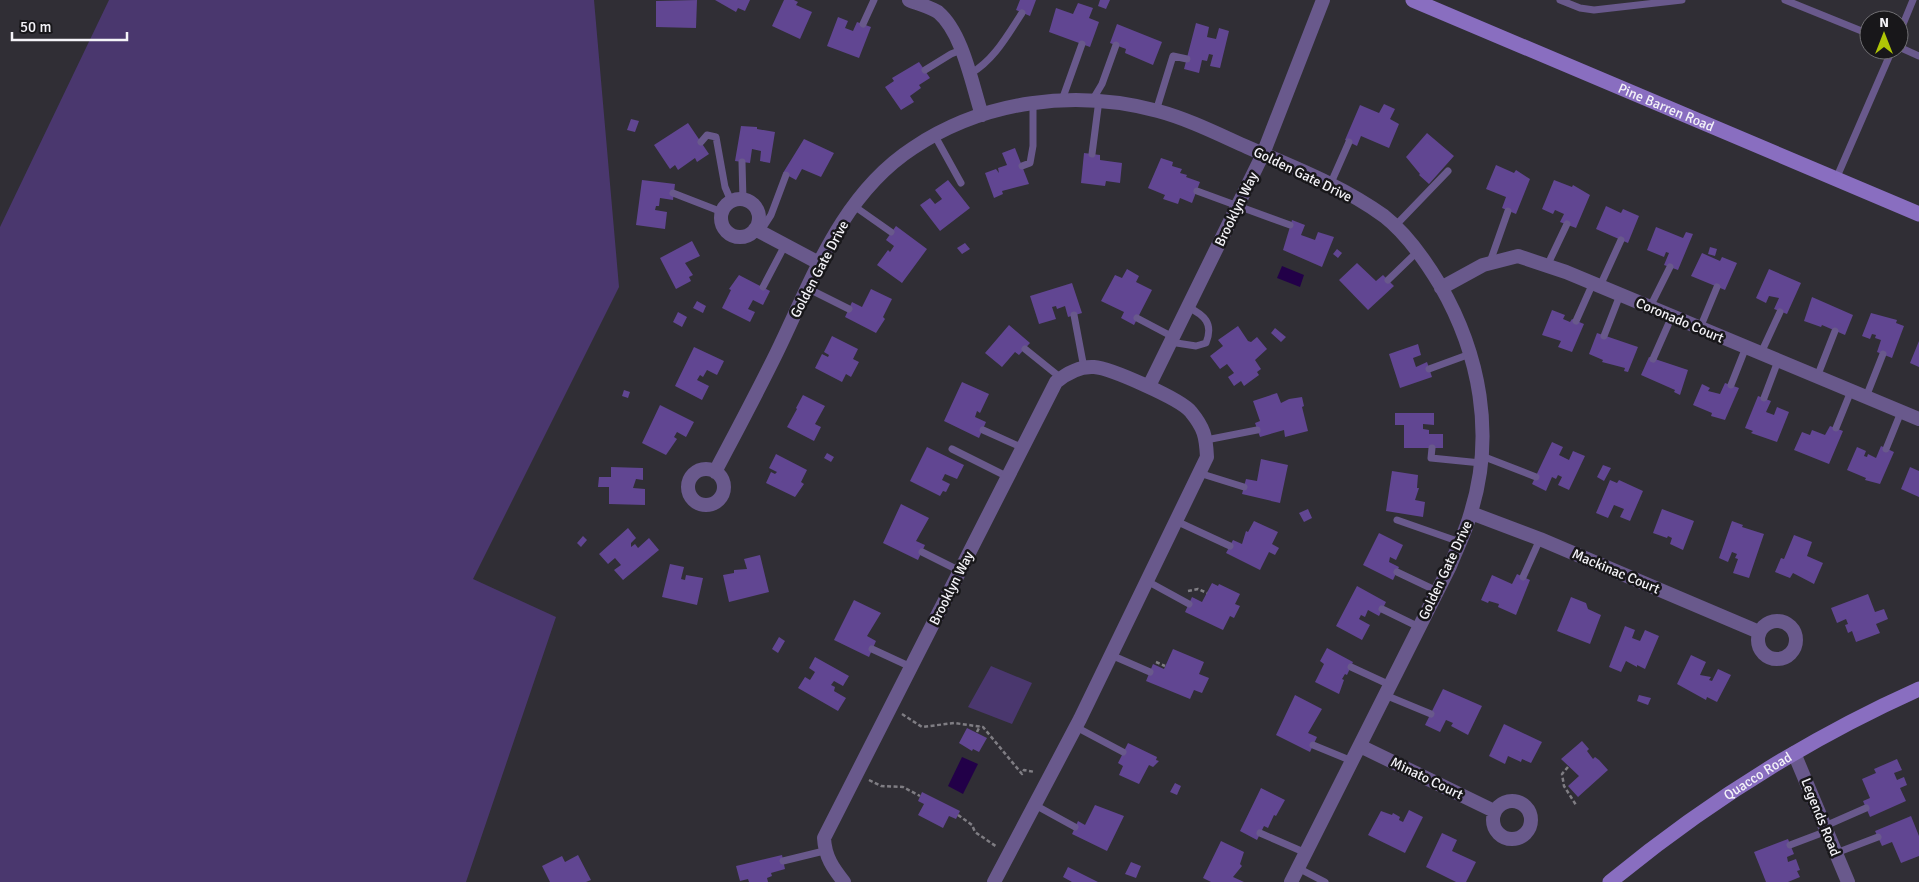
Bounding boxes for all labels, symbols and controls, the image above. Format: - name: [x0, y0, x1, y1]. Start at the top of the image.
- scale bar: [12, 10, 128, 42]
- north arrow: [1859, 10, 1909, 60]
- text: N: [1879, 14, 1889, 31]
- text: 50 m: [20, 18, 51, 36]
- street label: Pine Barren Road: [1615, 80, 1717, 135]
- street label: Golden Gate Drive: [1251, 143, 1355, 206]
- street label: Brooklyn Way: [1211, 169, 1262, 249]
- street label: Golden Gate Drive: [787, 218, 852, 321]
- street label: Coronado Court: [1633, 294, 1726, 347]
- street label: Golden Gate Drive: [1415, 518, 1476, 623]
- street label: Mackinac Court: [1569, 545, 1662, 598]
- street label: Brooklyn Way: [926, 548, 978, 628]
- street label: Quacco Road: [1721, 748, 1795, 804]
- street label: Minato Court: [1388, 754, 1466, 803]
- street label: Legends Road: [1797, 776, 1844, 859]

